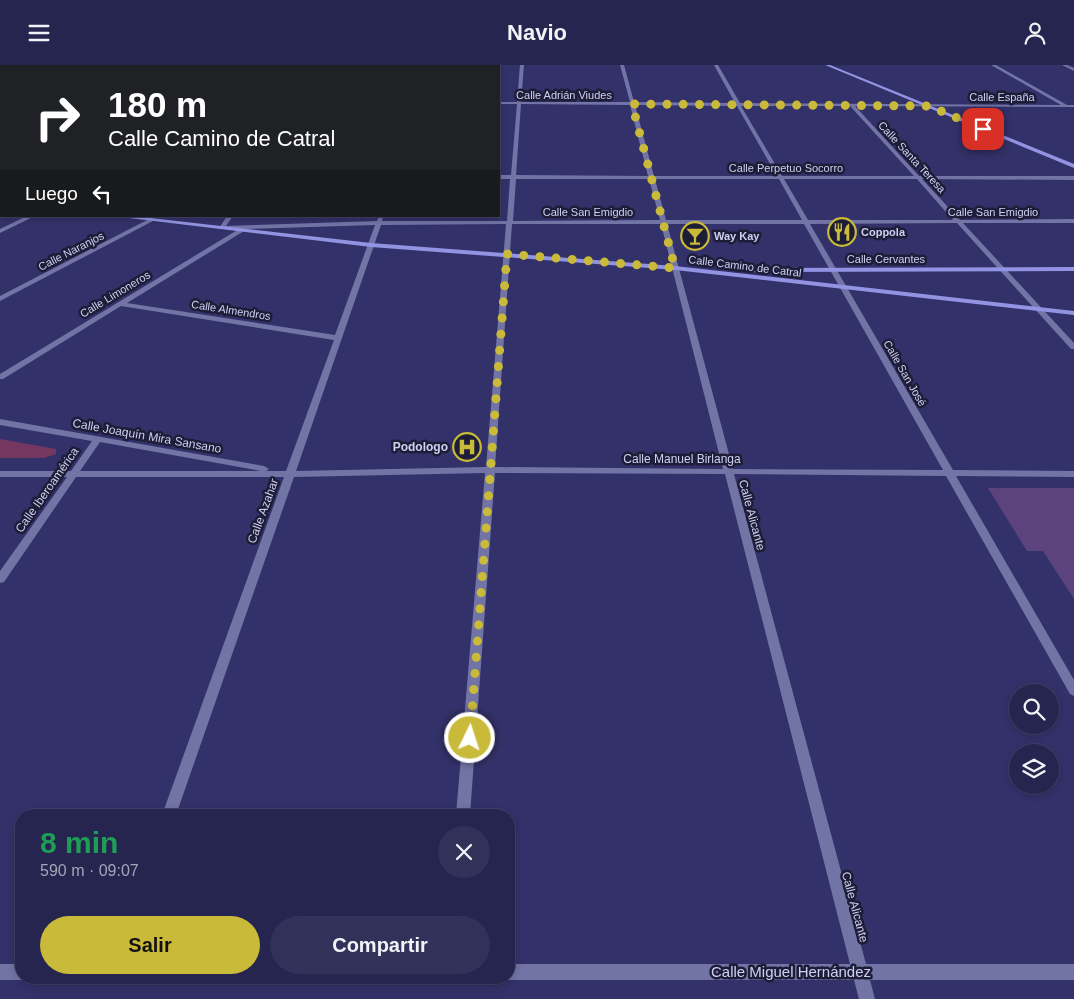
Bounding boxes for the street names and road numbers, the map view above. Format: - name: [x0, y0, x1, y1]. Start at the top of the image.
- street label: Calle Adrián Viudes: [516, 89, 612, 101]
- street label: Calle España: [969, 91, 1036, 103]
- street label: Calle Santa Teresa: [876, 119, 949, 196]
- street label: Calle Perpetuo Socorro: [729, 162, 843, 174]
- street label: Calle San Emigdio: [543, 206, 633, 218]
- street label: Calle San Emigdio: [948, 206, 1038, 218]
- street label: Calle Naranjos: [36, 229, 106, 273]
- street label: Calle Camino de Catral: [688, 253, 802, 279]
- street label: Calle Cervantes: [847, 253, 926, 265]
- street label: Calle Limoneros: [78, 268, 153, 320]
- street label: Calle Almendros: [191, 298, 272, 322]
- street label: Calle San José: [881, 338, 929, 408]
- street label: Calle Joaquín Mira Sansano: [72, 416, 223, 456]
- street label: Calle Iberoamérica: [12, 444, 82, 535]
- street label: Calle Manuel Birlanga: [623, 452, 741, 466]
- street label: Calle Azahar: [245, 477, 281, 545]
- street label: Calle Alicante: [736, 478, 768, 552]
- street label: Calle Alicante: [839, 870, 871, 944]
- street label: Calle Miguel Hernández: [711, 963, 871, 980]

